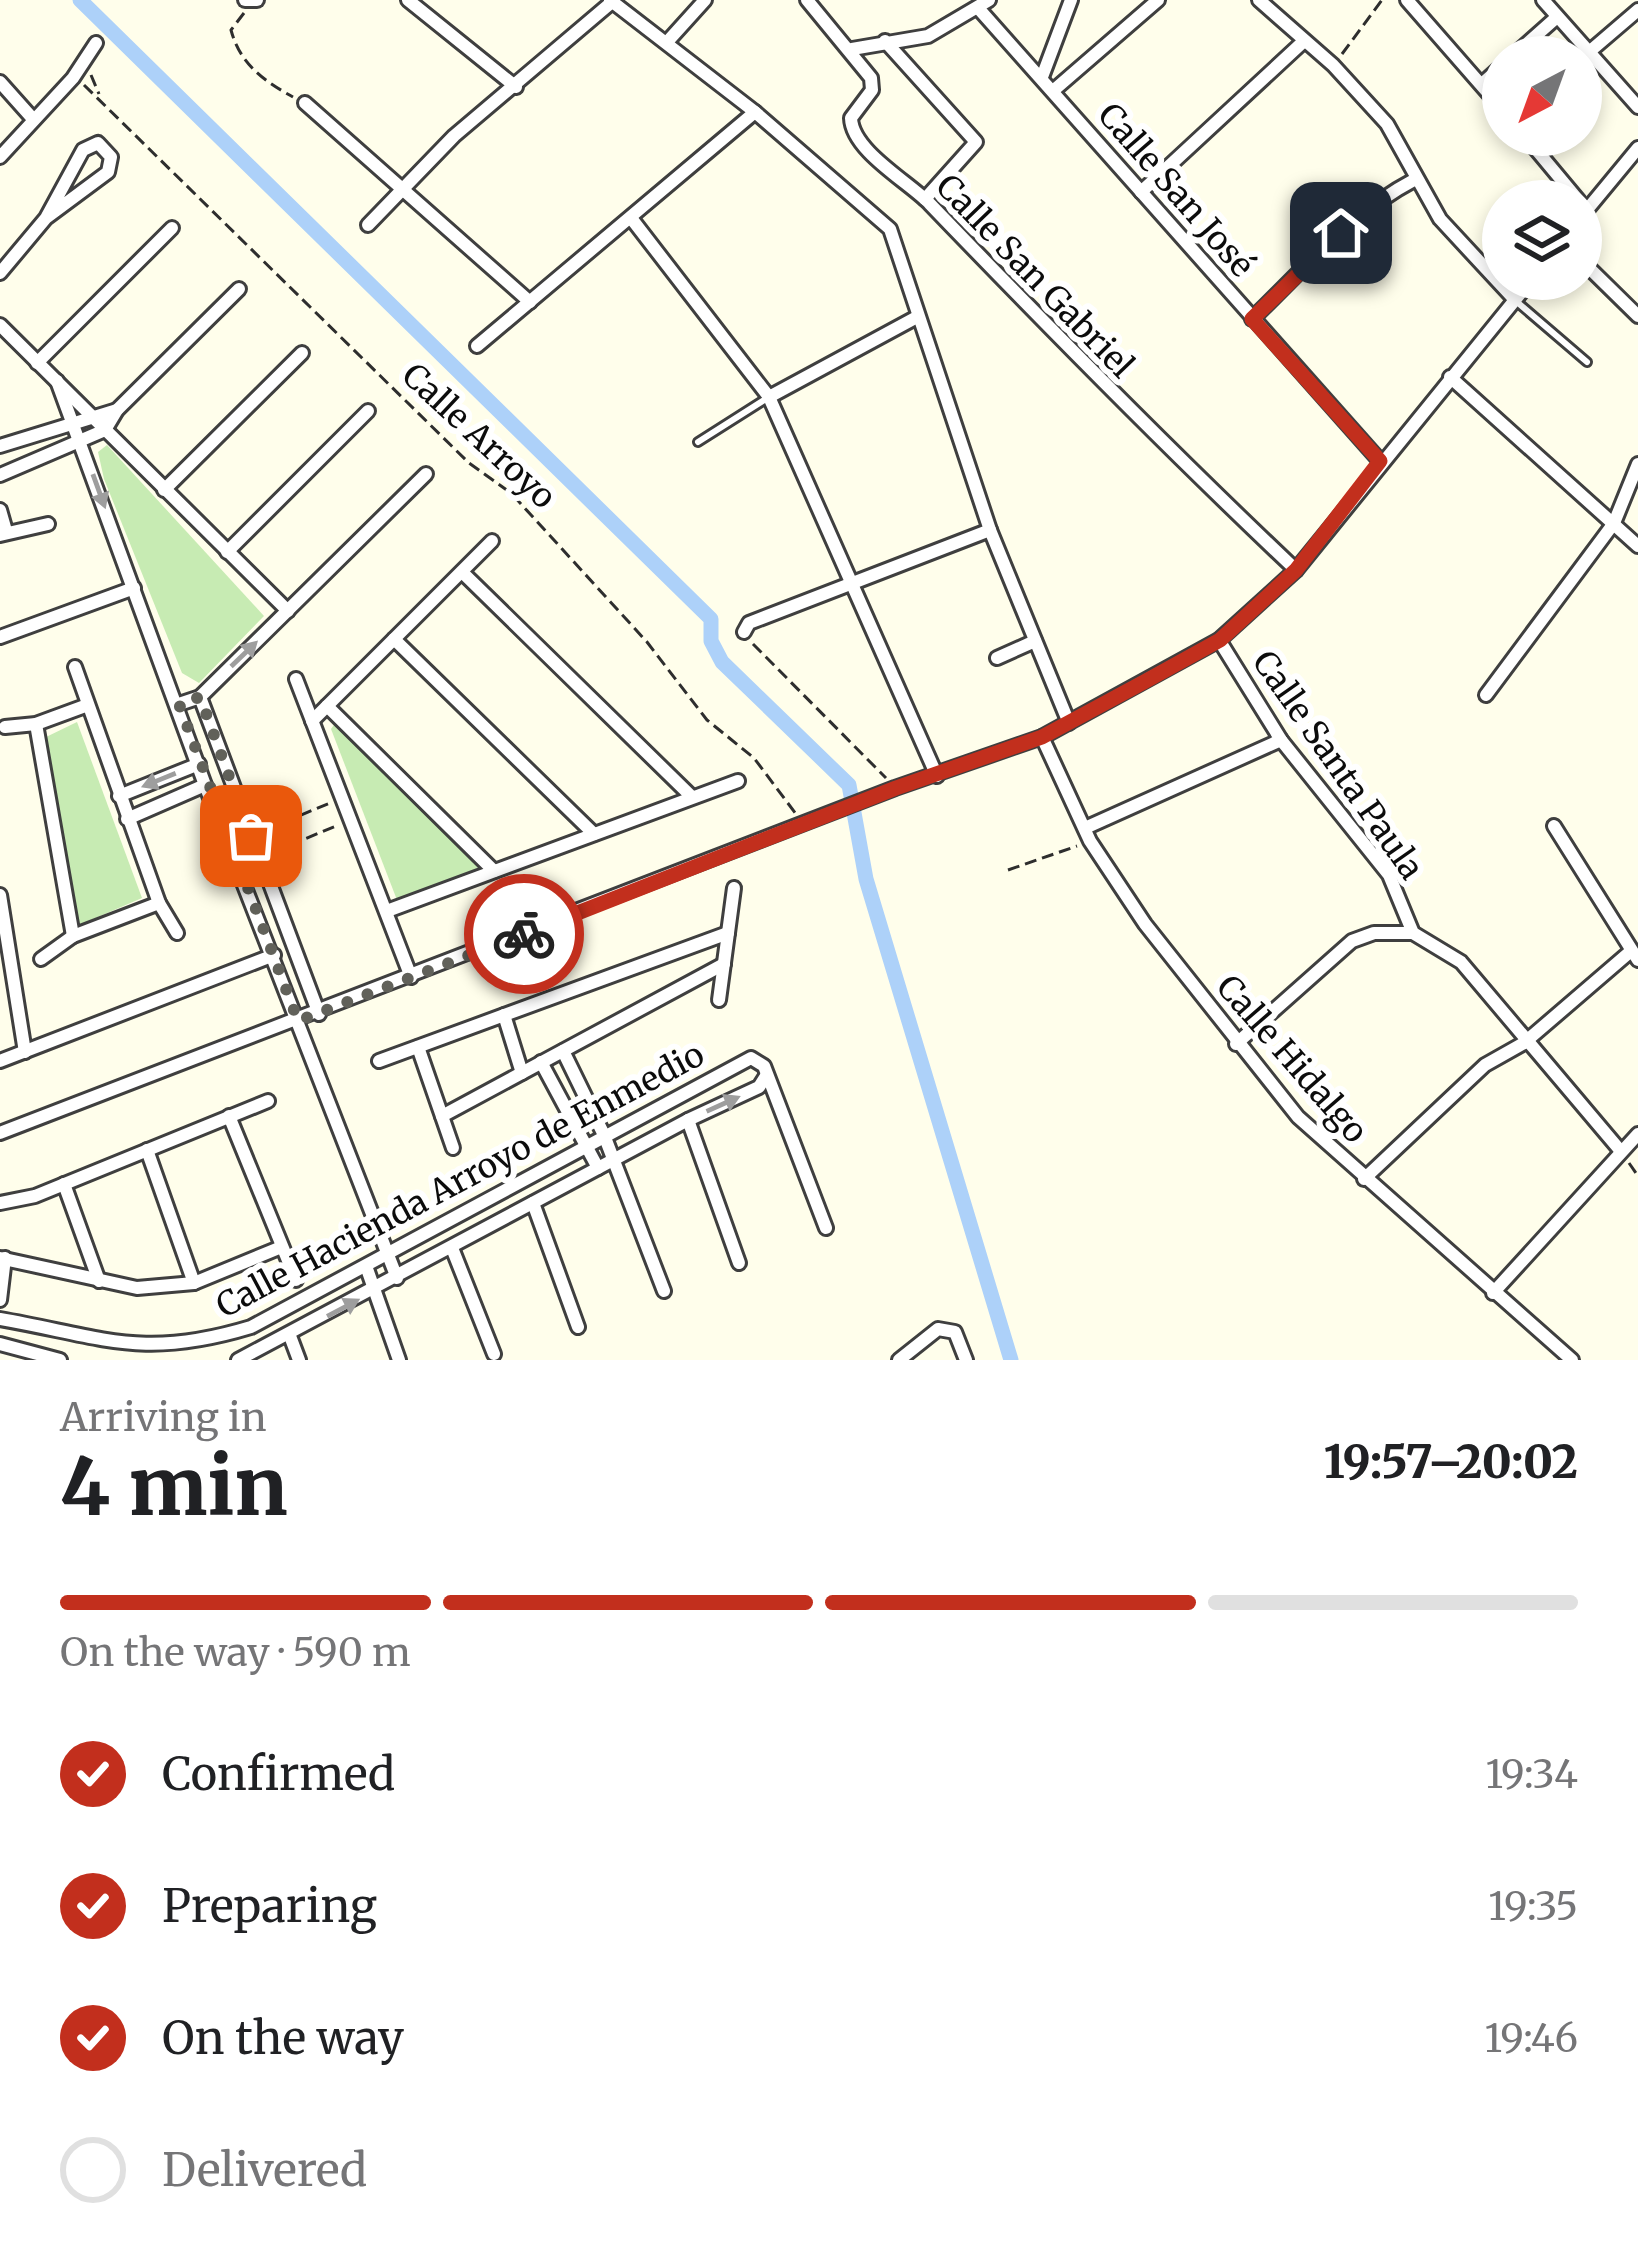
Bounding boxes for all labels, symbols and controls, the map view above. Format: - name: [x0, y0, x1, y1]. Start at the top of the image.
- north arrow: [1482, 36, 1602, 156]
- map controls: [1482, 36, 1602, 300]
- street label: Calle San José: [1089, 95, 1263, 285]
- street label: Calle San Gabriel: [928, 166, 1142, 386]
- button: layers: [1482, 180, 1602, 300]
- pin: [1290, 182, 1392, 284]
- icon: home: [1308, 200, 1374, 266]
- street label: Calle Arroyo: [394, 355, 564, 517]
- one-way arrow: [90, 473, 109, 509]
- one-way arrow: [230, 640, 258, 668]
- street label: Calle Santa Paula: [1244, 643, 1432, 887]
- one-way arrow: [141, 771, 177, 790]
- pin: [200, 785, 302, 887]
- icon: bag: [218, 803, 284, 869]
- courier: [464, 874, 584, 994]
- icon: bike: [491, 901, 557, 967]
- street label: Calle Hidalgo: [1208, 967, 1376, 1151]
- street label: Calle Hacienda Arroyo de Enmedio: [209, 1034, 711, 1326]
- one-way arrow: [706, 1093, 741, 1113]
- one-way arrow: [325, 1298, 360, 1319]
- text: Arriving in: [60, 1393, 267, 1442]
- text: 19:57–20:02: [1324, 1434, 1578, 1490]
- text: 4 min: [60, 1438, 287, 1536]
- text: On the way · 590 m: [60, 1628, 411, 1677]
- icon: check: [60, 1741, 126, 1807]
- text: Confirmed: [162, 1746, 395, 1802]
- text: 19:34: [1485, 1750, 1578, 1799]
- icon: check: [60, 1873, 126, 1939]
- text: Preparing: [162, 1878, 377, 1934]
- text: 19:35: [1488, 1882, 1578, 1931]
- icon: check: [60, 2005, 126, 2071]
- text: On the way: [162, 2010, 404, 2066]
- text: 19:46: [1485, 2014, 1578, 2063]
- text: Delivered: [162, 2142, 367, 2198]

